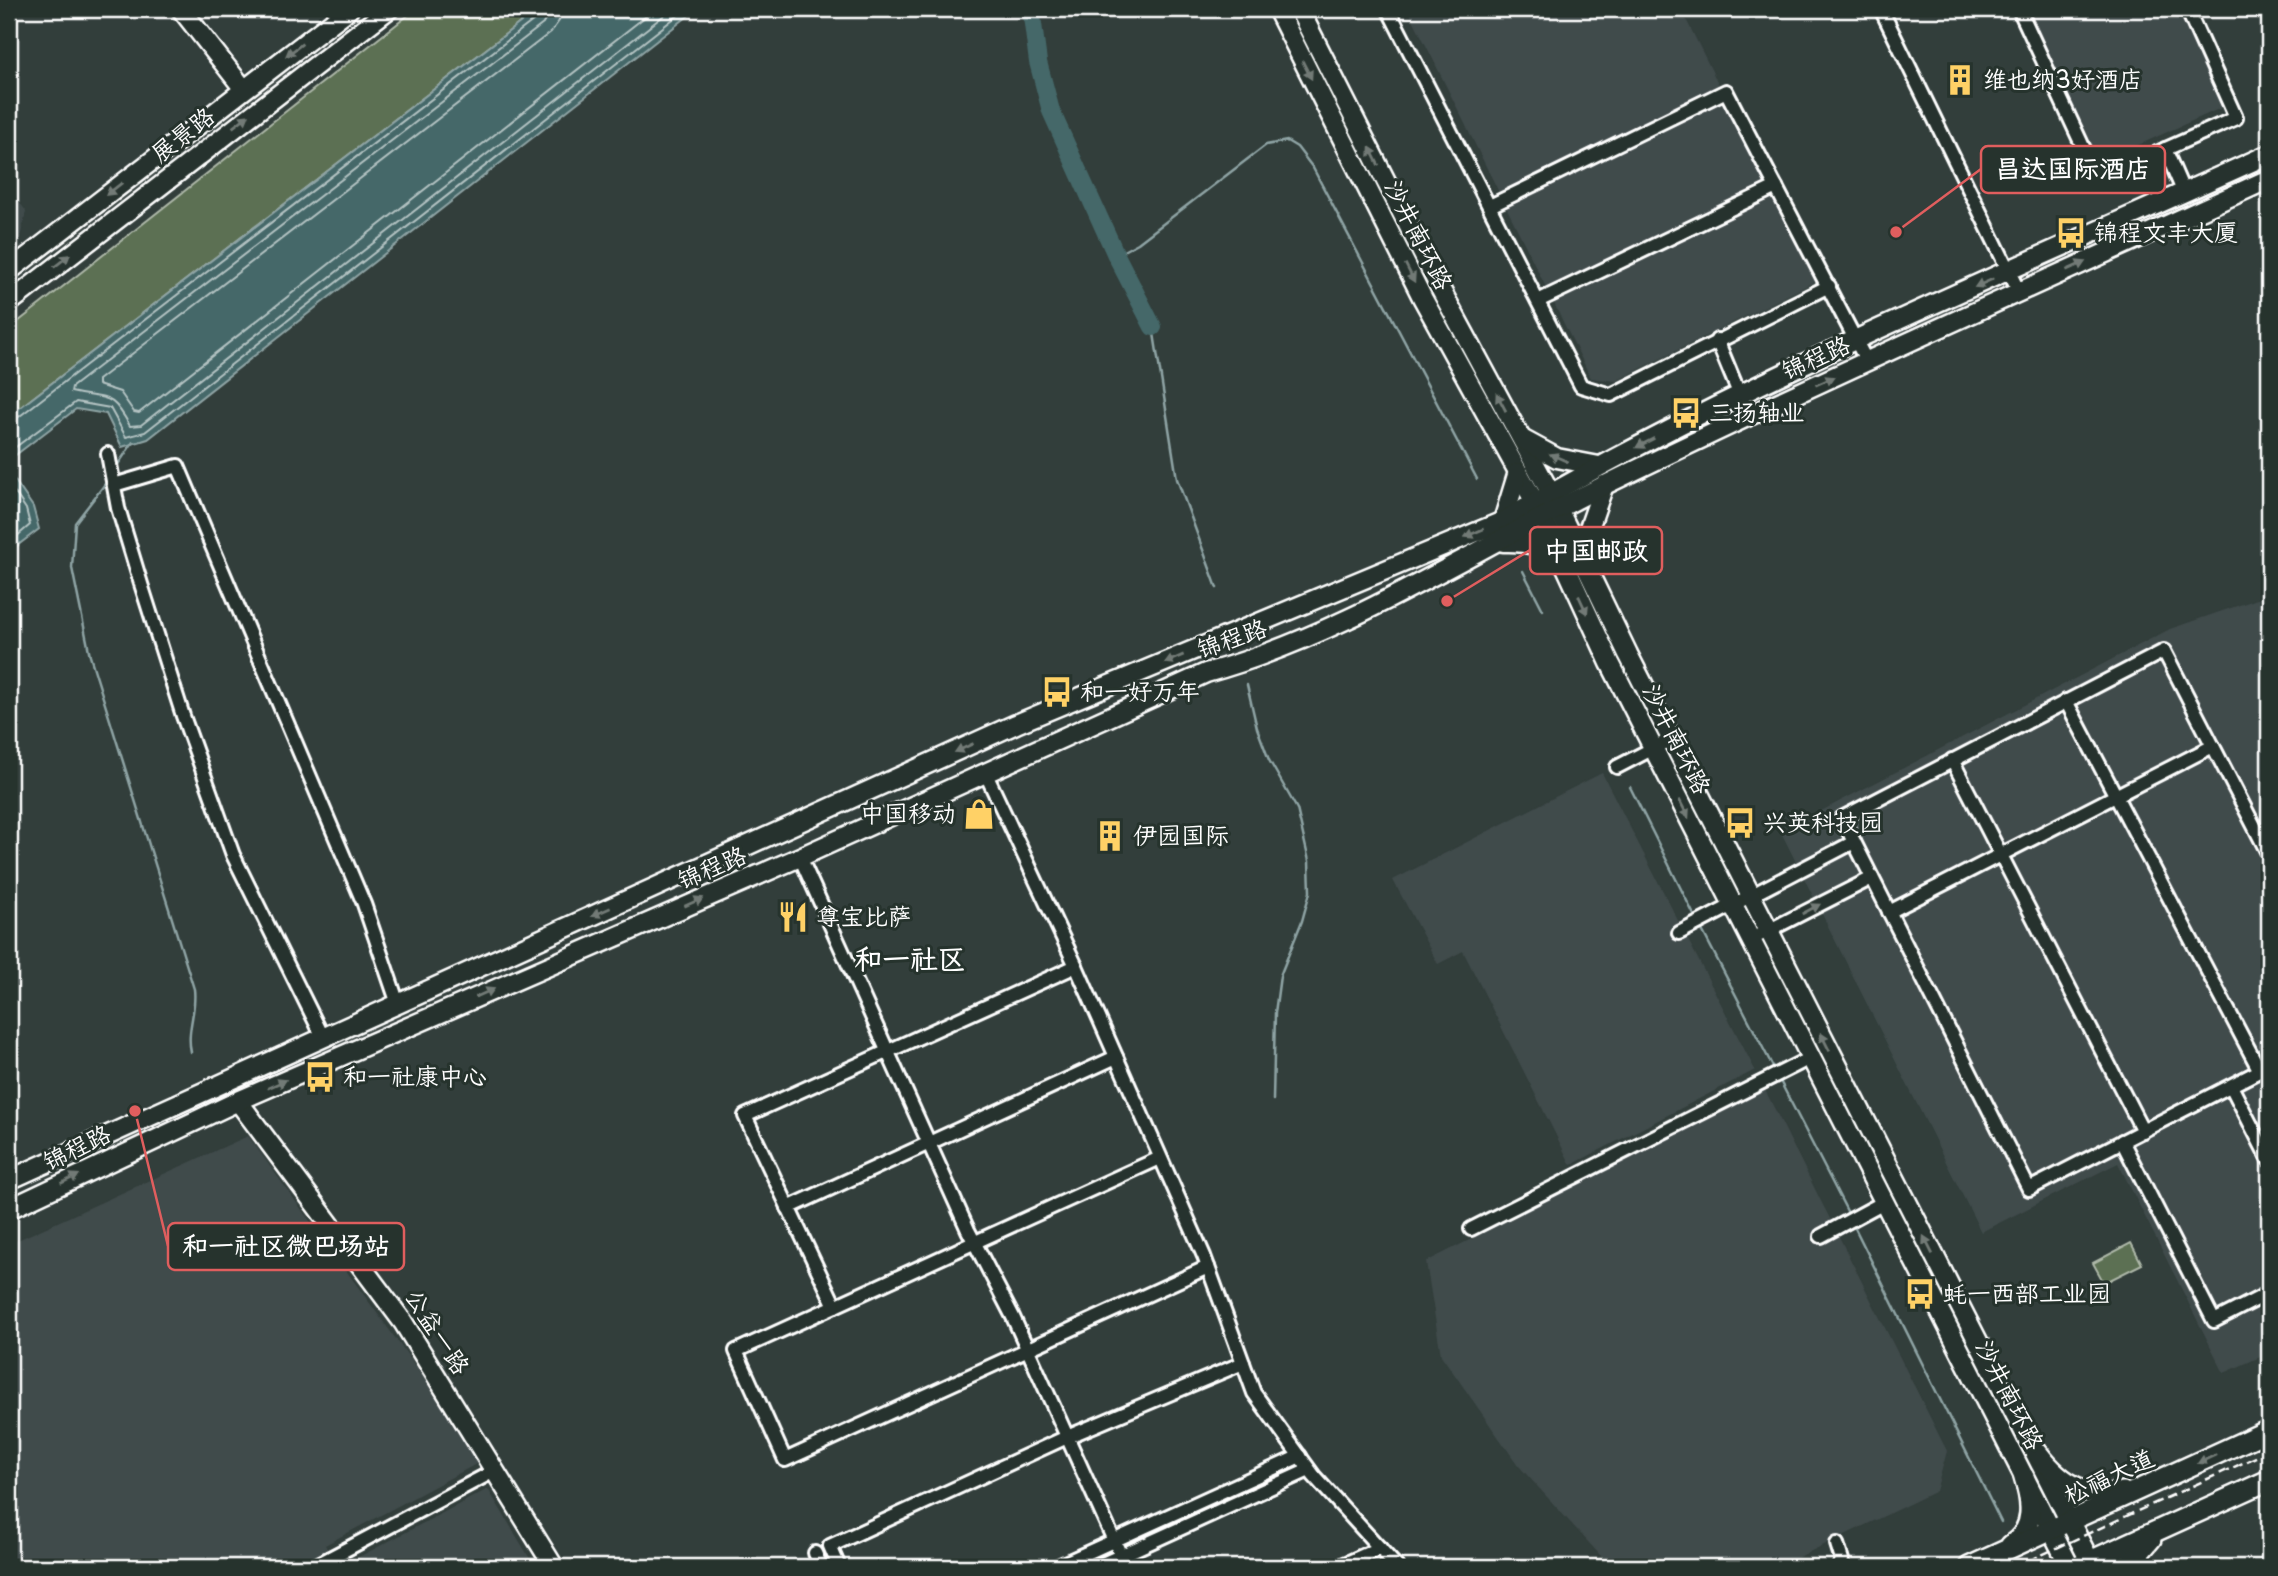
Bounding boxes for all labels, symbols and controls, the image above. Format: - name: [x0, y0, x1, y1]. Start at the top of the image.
- one-way arrow: [285, 42, 303, 56]
- one-way arrow: [1302, 60, 1313, 80]
- place label: 维也纳3好酒店: [1983, 60, 2143, 96]
- building icon: 维也纳3好酒店: [1943, 63, 1977, 97]
- street label: 展景路: [142, 97, 221, 170]
- one-way arrow: [232, 113, 250, 128]
- one-way arrow: [1368, 146, 1379, 166]
- callout: 昌达国际酒店: [1981, 146, 2165, 193]
- text: 昌达国际酒店: [1995, 148, 2151, 187]
- street label: 沙井南环路: [1377, 172, 1463, 296]
- one-way arrow: [105, 181, 123, 195]
- place label: 锦程文丰大厦: [2094, 213, 2238, 249]
- bus stop icon: 锦程文丰大厦: [2054, 216, 2088, 250]
- one-way arrow: [54, 254, 71, 269]
- one-way arrow: [2066, 260, 2087, 271]
- one-way arrow: [1404, 263, 1415, 283]
- one-way arrow: [1974, 277, 1994, 289]
- street label: 锦程路: [1775, 325, 1855, 387]
- one-way arrow: [1815, 375, 1835, 387]
- one-way arrow: [1496, 391, 1508, 411]
- place label: 三扬轴业: [1709, 393, 1805, 429]
- bus stop icon: 三扬轴业: [1669, 396, 1703, 430]
- one-way arrow: [1635, 437, 1655, 448]
- one-way arrow: [1548, 452, 1569, 463]
- callout: 中国邮政: [1530, 527, 1662, 574]
- one-way arrow: [1463, 528, 1484, 539]
- text: 中国邮政: [1544, 530, 1648, 569]
- one-way arrow: [1577, 595, 1589, 615]
- street label: 锦程路: [1191, 608, 1271, 666]
- one-way arrow: [1163, 653, 1184, 664]
- place label: 和一好万年: [1080, 672, 1200, 708]
- bus stop icon: 和一好万年: [1040, 675, 1074, 709]
- street label: 沙井南环路: [1635, 676, 1721, 800]
- one-way arrow: [954, 742, 974, 754]
- place label: 中国移动: [860, 794, 956, 830]
- shop icon: 中国移动: [962, 797, 996, 831]
- one-way arrow: [1678, 799, 1689, 819]
- place label: 兴英科技园: [1763, 803, 1883, 839]
- bus stop icon: 兴英科技园: [1723, 806, 1757, 840]
- place label: 伊园国际: [1133, 816, 1229, 852]
- building icon: 伊园国际: [1093, 819, 1127, 853]
- street label: 锦程路: [671, 836, 751, 897]
- one-way arrow: [684, 896, 704, 908]
- place label: 尊宝比萨: [816, 897, 912, 933]
- restaurant icon: 尊宝比萨: [776, 900, 810, 934]
- one-way arrow: [1801, 904, 1821, 915]
- one-way arrow: [591, 906, 611, 918]
- district label: 和一社区: [854, 936, 966, 979]
- one-way arrow: [475, 987, 496, 998]
- one-way arrow: [1819, 1032, 1830, 1052]
- place label: 和一社康中心: [343, 1057, 487, 1093]
- bus stop icon: 和一社康中心: [303, 1060, 337, 1094]
- one-way arrow: [267, 1078, 287, 1090]
- street label: 锦程路: [36, 1114, 116, 1178]
- one-way arrow: [60, 1173, 80, 1185]
- callout: 和一社区微巴场站: [168, 1223, 404, 1270]
- text: 和一社区微巴场站: [182, 1225, 390, 1264]
- one-way arrow: [1922, 1235, 1933, 1255]
- place label: 蚝一西部工业园: [1943, 1274, 2111, 1310]
- bus stop icon: 蚝一西部工业园: [1903, 1277, 1937, 1311]
- street label: 公益一路: [397, 1281, 480, 1381]
- street label: 沙井南环路: [1968, 1332, 2054, 1456]
- street label: 松福大道: [2057, 1439, 2159, 1512]
- one-way arrow: [2197, 1453, 2217, 1465]

